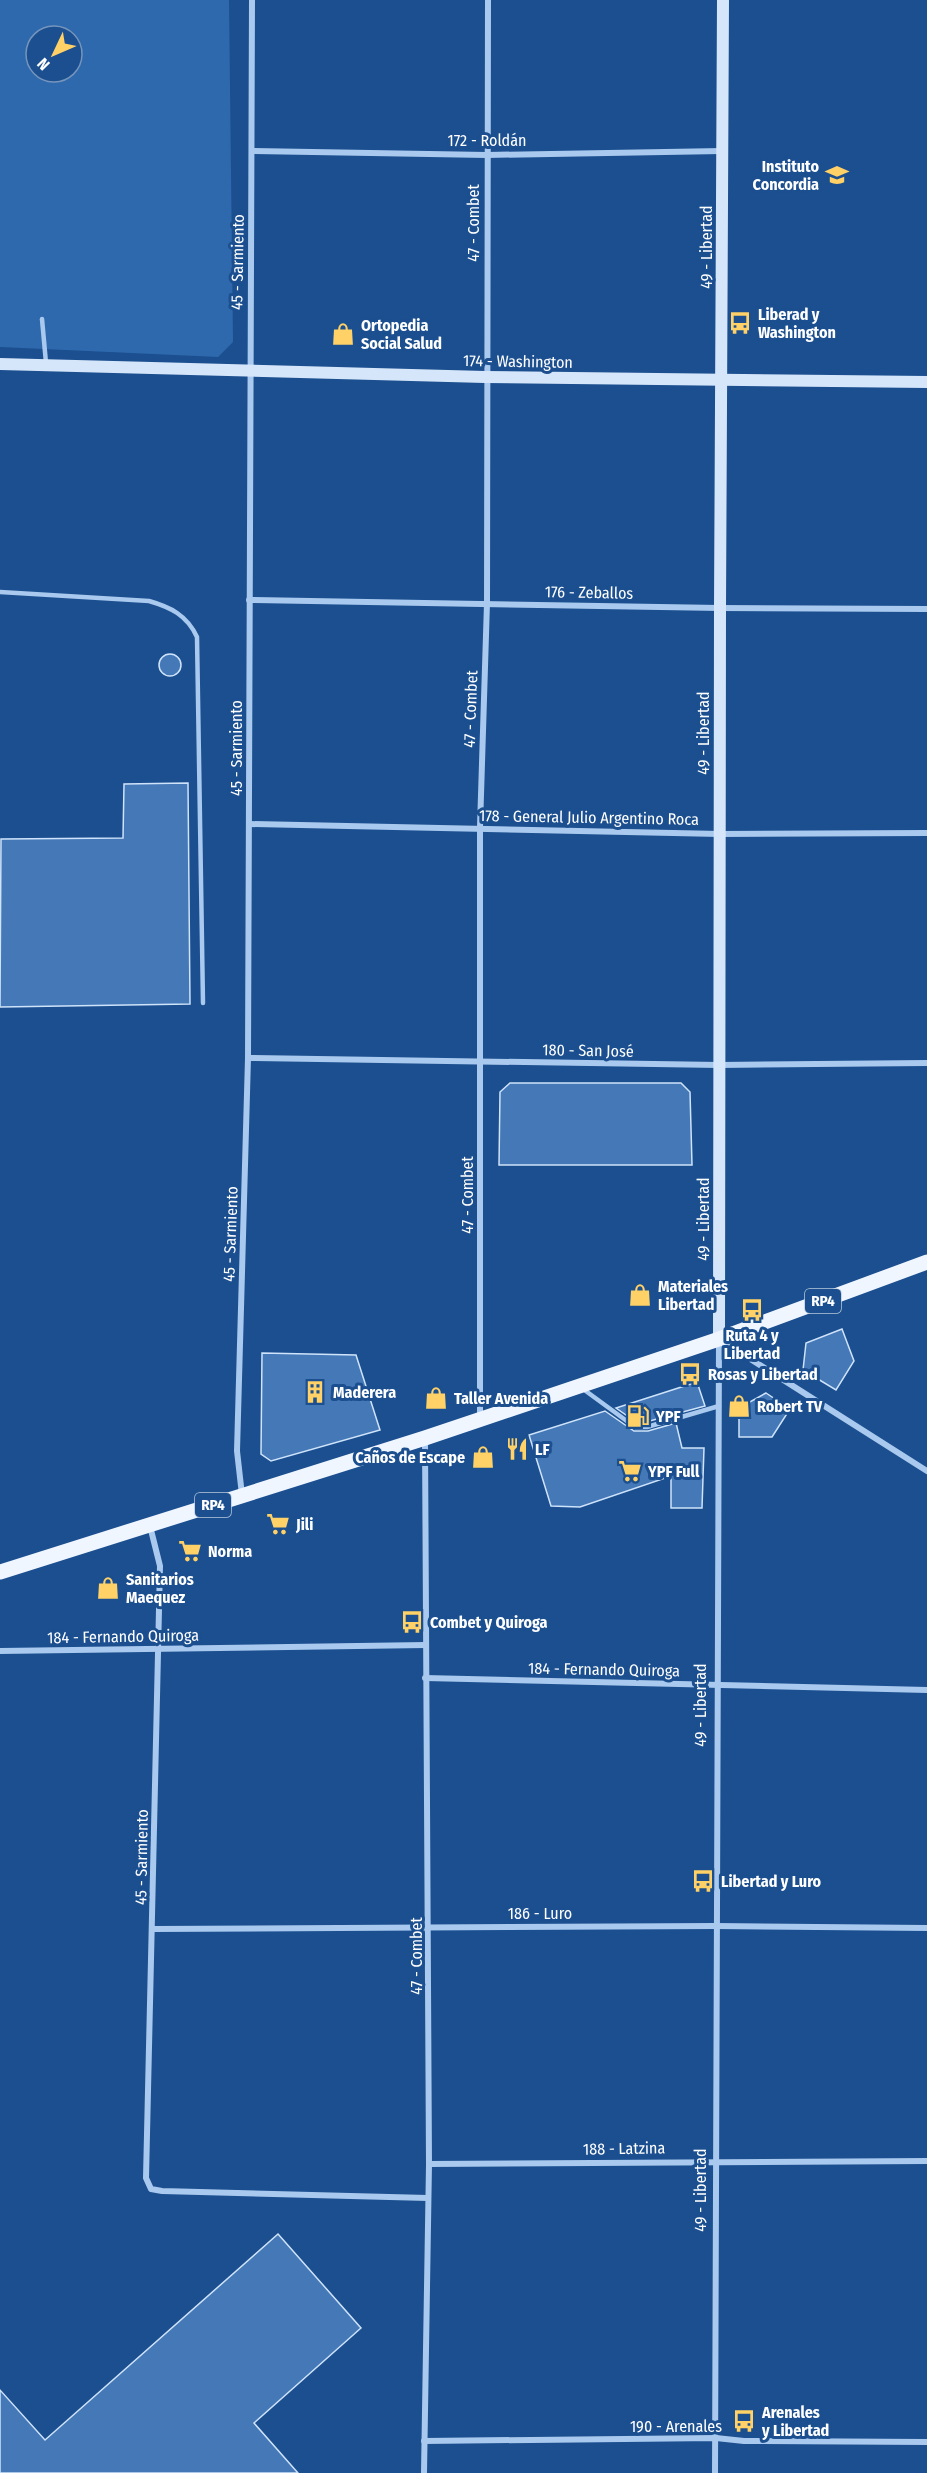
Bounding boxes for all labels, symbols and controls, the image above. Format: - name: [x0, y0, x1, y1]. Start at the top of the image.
- north arrow: [24, 24, 84, 84]
- text: N: [33, 54, 54, 74]
- street label: 172 - Roldán: [448, 131, 526, 150]
- place label: Instituto Concordia: [753, 157, 819, 194]
- school or university icon: Instituto Concordia: [824, 162, 850, 188]
- street label: 47 - Combet: [464, 183, 483, 262]
- street label: 49 - Libertad: [697, 205, 716, 289]
- street label: 45 - Sarmiento: [227, 214, 248, 310]
- place label: Liberad y Washington: [758, 305, 836, 342]
- bus stop icon: Liberad y Washington: [727, 310, 753, 336]
- place label: Ortopedia Social Salud: [361, 316, 442, 353]
- shop icon: Ortopedia Social Salud: [330, 321, 356, 347]
- street label: 174 - Washington: [463, 351, 573, 372]
- street label: 176 - Zeballos: [545, 582, 634, 603]
- street label: 47 - Combet: [460, 669, 481, 748]
- street label: 49 - Libertad: [694, 691, 713, 775]
- street label: 45 - Sarmiento: [227, 700, 246, 796]
- street label: 178 - General Julio Argentino Roca: [479, 806, 699, 829]
- street label: 180 - San José: [542, 1040, 634, 1061]
- street label: 47 - Combet: [458, 1155, 477, 1234]
- street label: 49 - Libertad: [694, 1177, 713, 1261]
- street label: 45 - Sarmiento: [219, 1186, 242, 1282]
- place label: Materiales Libertad: [658, 1277, 728, 1314]
- shop icon: Materiales Libertad: [627, 1282, 653, 1308]
- road number: RP4: [805, 1289, 841, 1313]
- bus stop icon: Ruta 4 y Libertad: [739, 1297, 765, 1323]
- place label: Ruta 4 y Libertad: [724, 1326, 780, 1363]
- bus stop icon: Rosas y Libertad: [677, 1361, 703, 1387]
- place label: Rosas y Libertad: [708, 1365, 818, 1384]
- building icon: Maderera: [302, 1379, 328, 1405]
- place label: Maderera: [333, 1383, 396, 1402]
- shop icon: Taller Avenida: [423, 1385, 449, 1411]
- place label: Taller Avenida: [454, 1389, 548, 1408]
- shop icon: Robert TV: [726, 1393, 752, 1419]
- place label: Robert TV: [757, 1397, 823, 1416]
- fuel station icon: YPF: [625, 1403, 651, 1429]
- place label: YPF: [655, 1407, 680, 1426]
- restaurant icon: LF: [504, 1436, 530, 1462]
- place label: LF: [535, 1440, 550, 1459]
- shop icon: Caños de Escape: [470, 1444, 496, 1470]
- place label: Caños de Escape: [355, 1448, 465, 1467]
- supermarket icon: YPF Full: [617, 1458, 643, 1484]
- place label: YPF Full: [647, 1462, 700, 1481]
- road number: RP4: [195, 1493, 231, 1517]
- supermarket icon: Jili: [265, 1511, 291, 1537]
- place label: Jili: [295, 1515, 313, 1534]
- supermarket icon: Norma: [177, 1538, 203, 1564]
- place label: Norma: [208, 1542, 252, 1561]
- place label: Sanitarios Maequez: [126, 1570, 194, 1607]
- shop icon: Sanitarios Maequez: [95, 1575, 121, 1601]
- bus stop icon: Combet y Quiroga: [399, 1609, 425, 1635]
- place label: Combet y Quiroga: [430, 1613, 548, 1632]
- street label: 184 - Fernando Quiroga: [47, 1626, 199, 1647]
- street label: 184 - Fernando Quiroga: [528, 1659, 680, 1680]
- street label: 49 - Libertad: [691, 1663, 710, 1747]
- street label: 45 - Sarmiento: [131, 1809, 152, 1905]
- bus stop icon: Libertad y Luro: [690, 1868, 716, 1894]
- place label: Libertad y Luro: [721, 1872, 822, 1891]
- street label: 186 - Luro: [508, 1904, 572, 1923]
- street label: 47 - Combet: [407, 1916, 426, 1995]
- street label: 188 - Latzina: [583, 2138, 665, 2159]
- street label: 49 - Libertad: [691, 2148, 710, 2232]
- place label: Arenales y Libertad: [761, 2403, 829, 2440]
- bus stop icon: Arenales y Libertad: [731, 2408, 757, 2434]
- street label: 190 - Arenales: [630, 2417, 722, 2436]

